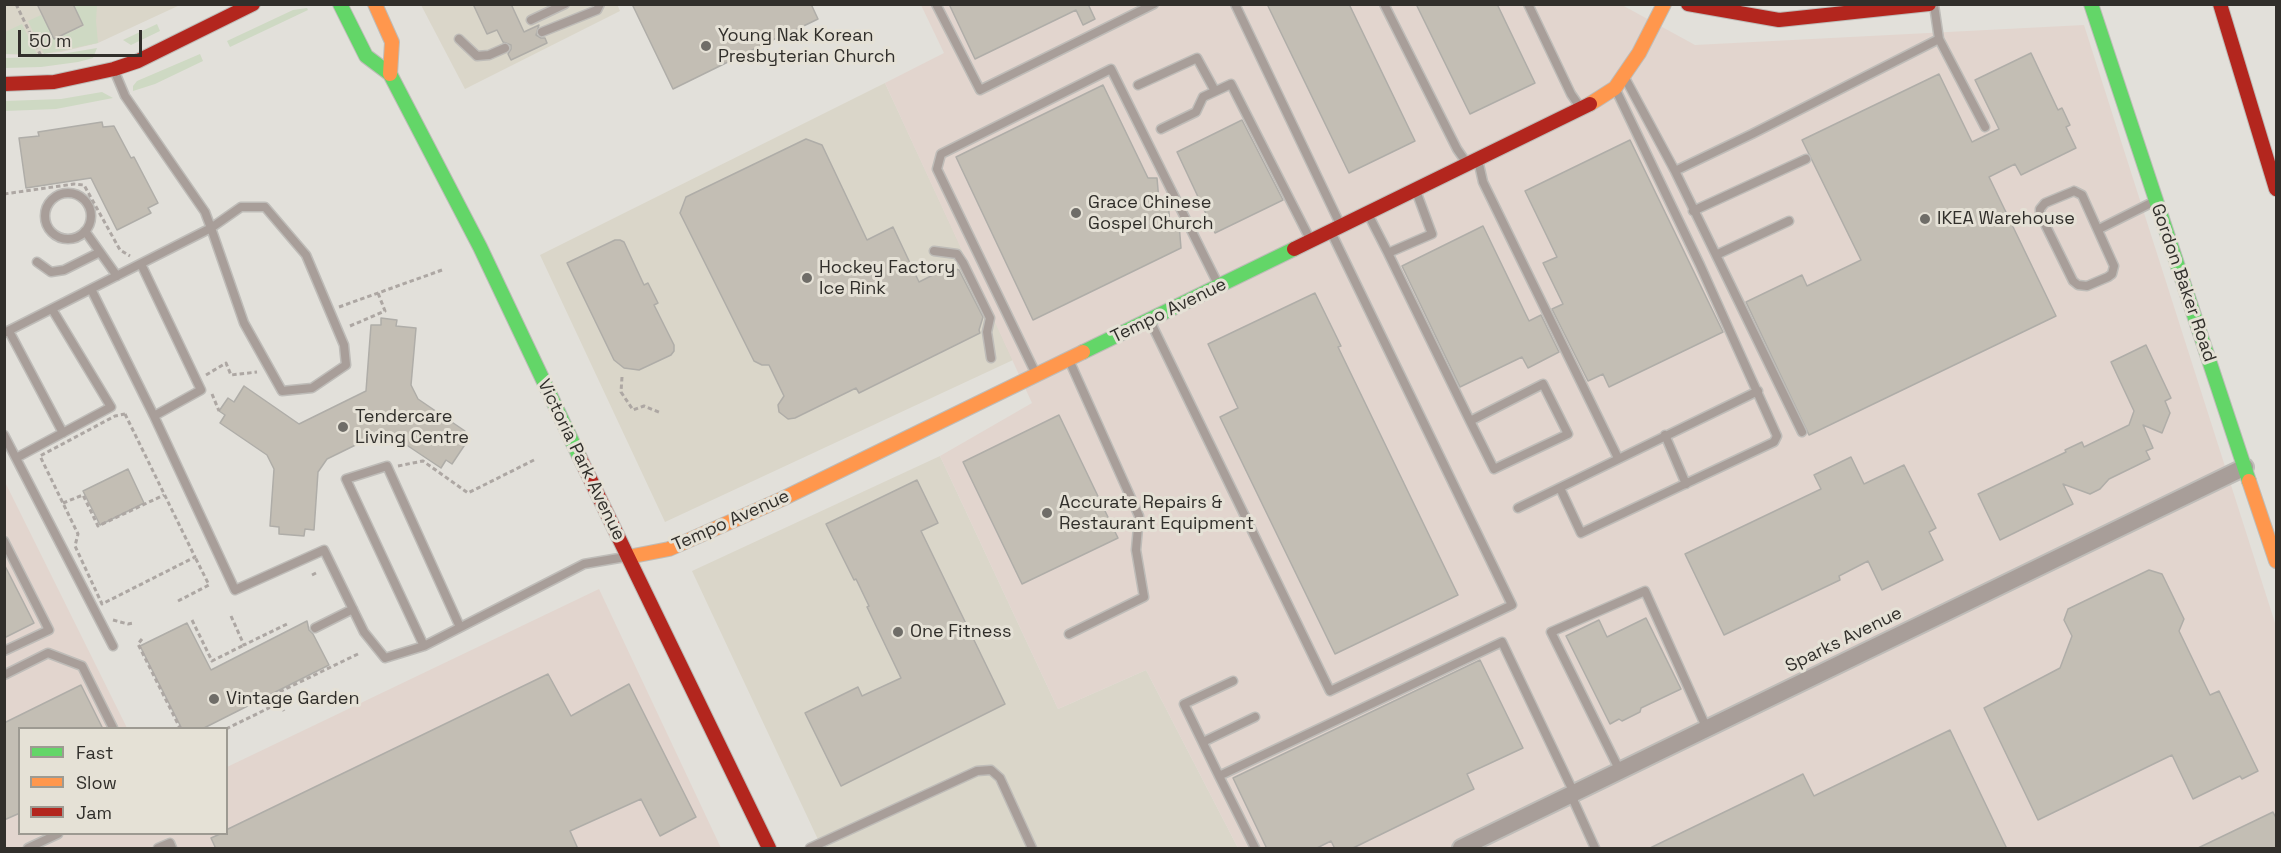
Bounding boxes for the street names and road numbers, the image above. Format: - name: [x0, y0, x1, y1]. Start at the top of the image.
- street label: Gordon Baker Road: [2146, 201, 2220, 365]
- street label: Tempo Avenue: [1108, 274, 1230, 348]
- street label: Victoria Park Avenue: [533, 376, 629, 544]
- street label: Tempo Avenue: [669, 486, 793, 556]
- street label: Sparks Avenue: [1782, 602, 1906, 678]

